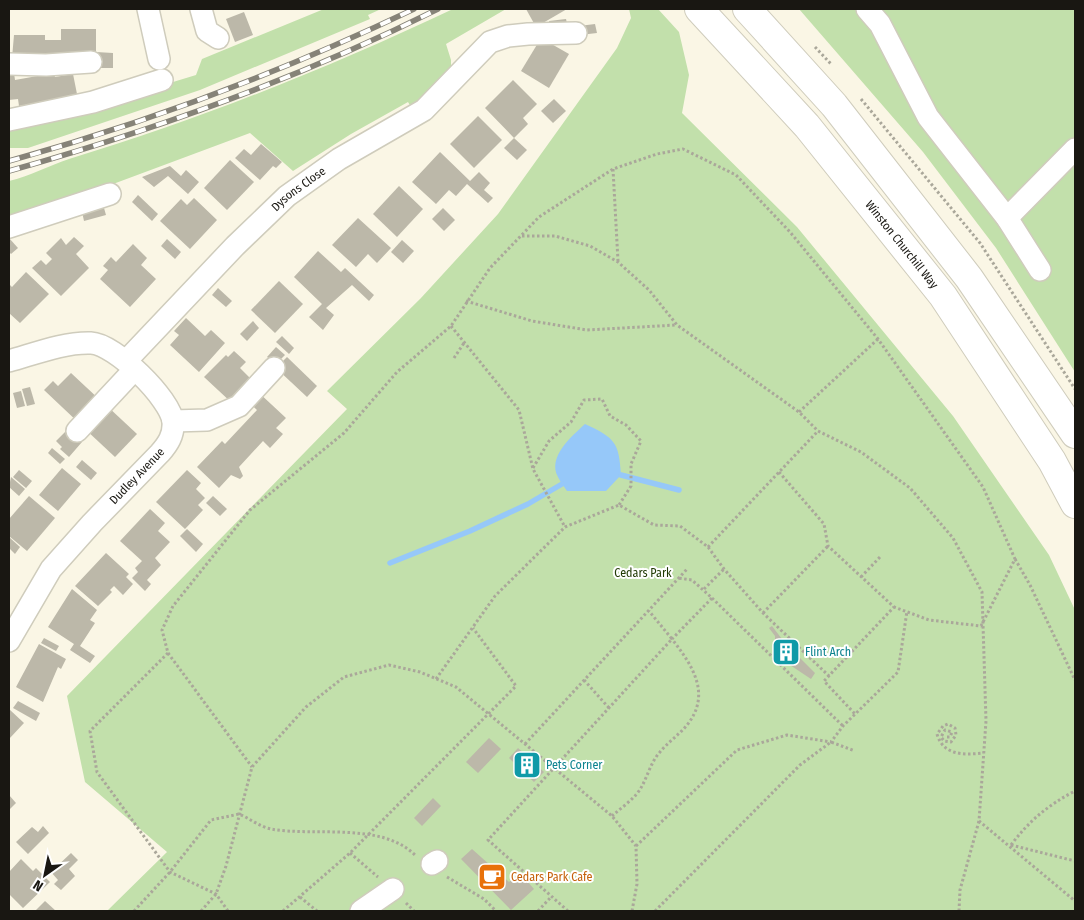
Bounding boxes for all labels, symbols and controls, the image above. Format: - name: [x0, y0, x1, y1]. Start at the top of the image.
- street label: Dysons Close: [269, 164, 328, 214]
- street label: Winston Churchill Way: [862, 198, 942, 292]
- street label: Dudley Avenue: [107, 445, 167, 507]
- park label: Cedars Park: [614, 566, 672, 580]
- building icon: Flint Arch: [771, 637, 801, 667]
- place label: Flint Arch: [805, 645, 851, 659]
- building icon: Pets Corner: [512, 750, 542, 780]
- place label: Pets Corner: [546, 758, 603, 772]
- north arrow: [20, 850, 70, 900]
- cafe icon: Cedars Park Cafe: [477, 862, 507, 892]
- place label: Cedars Park Cafe: [511, 870, 593, 884]
- text: N: [30, 876, 46, 895]

